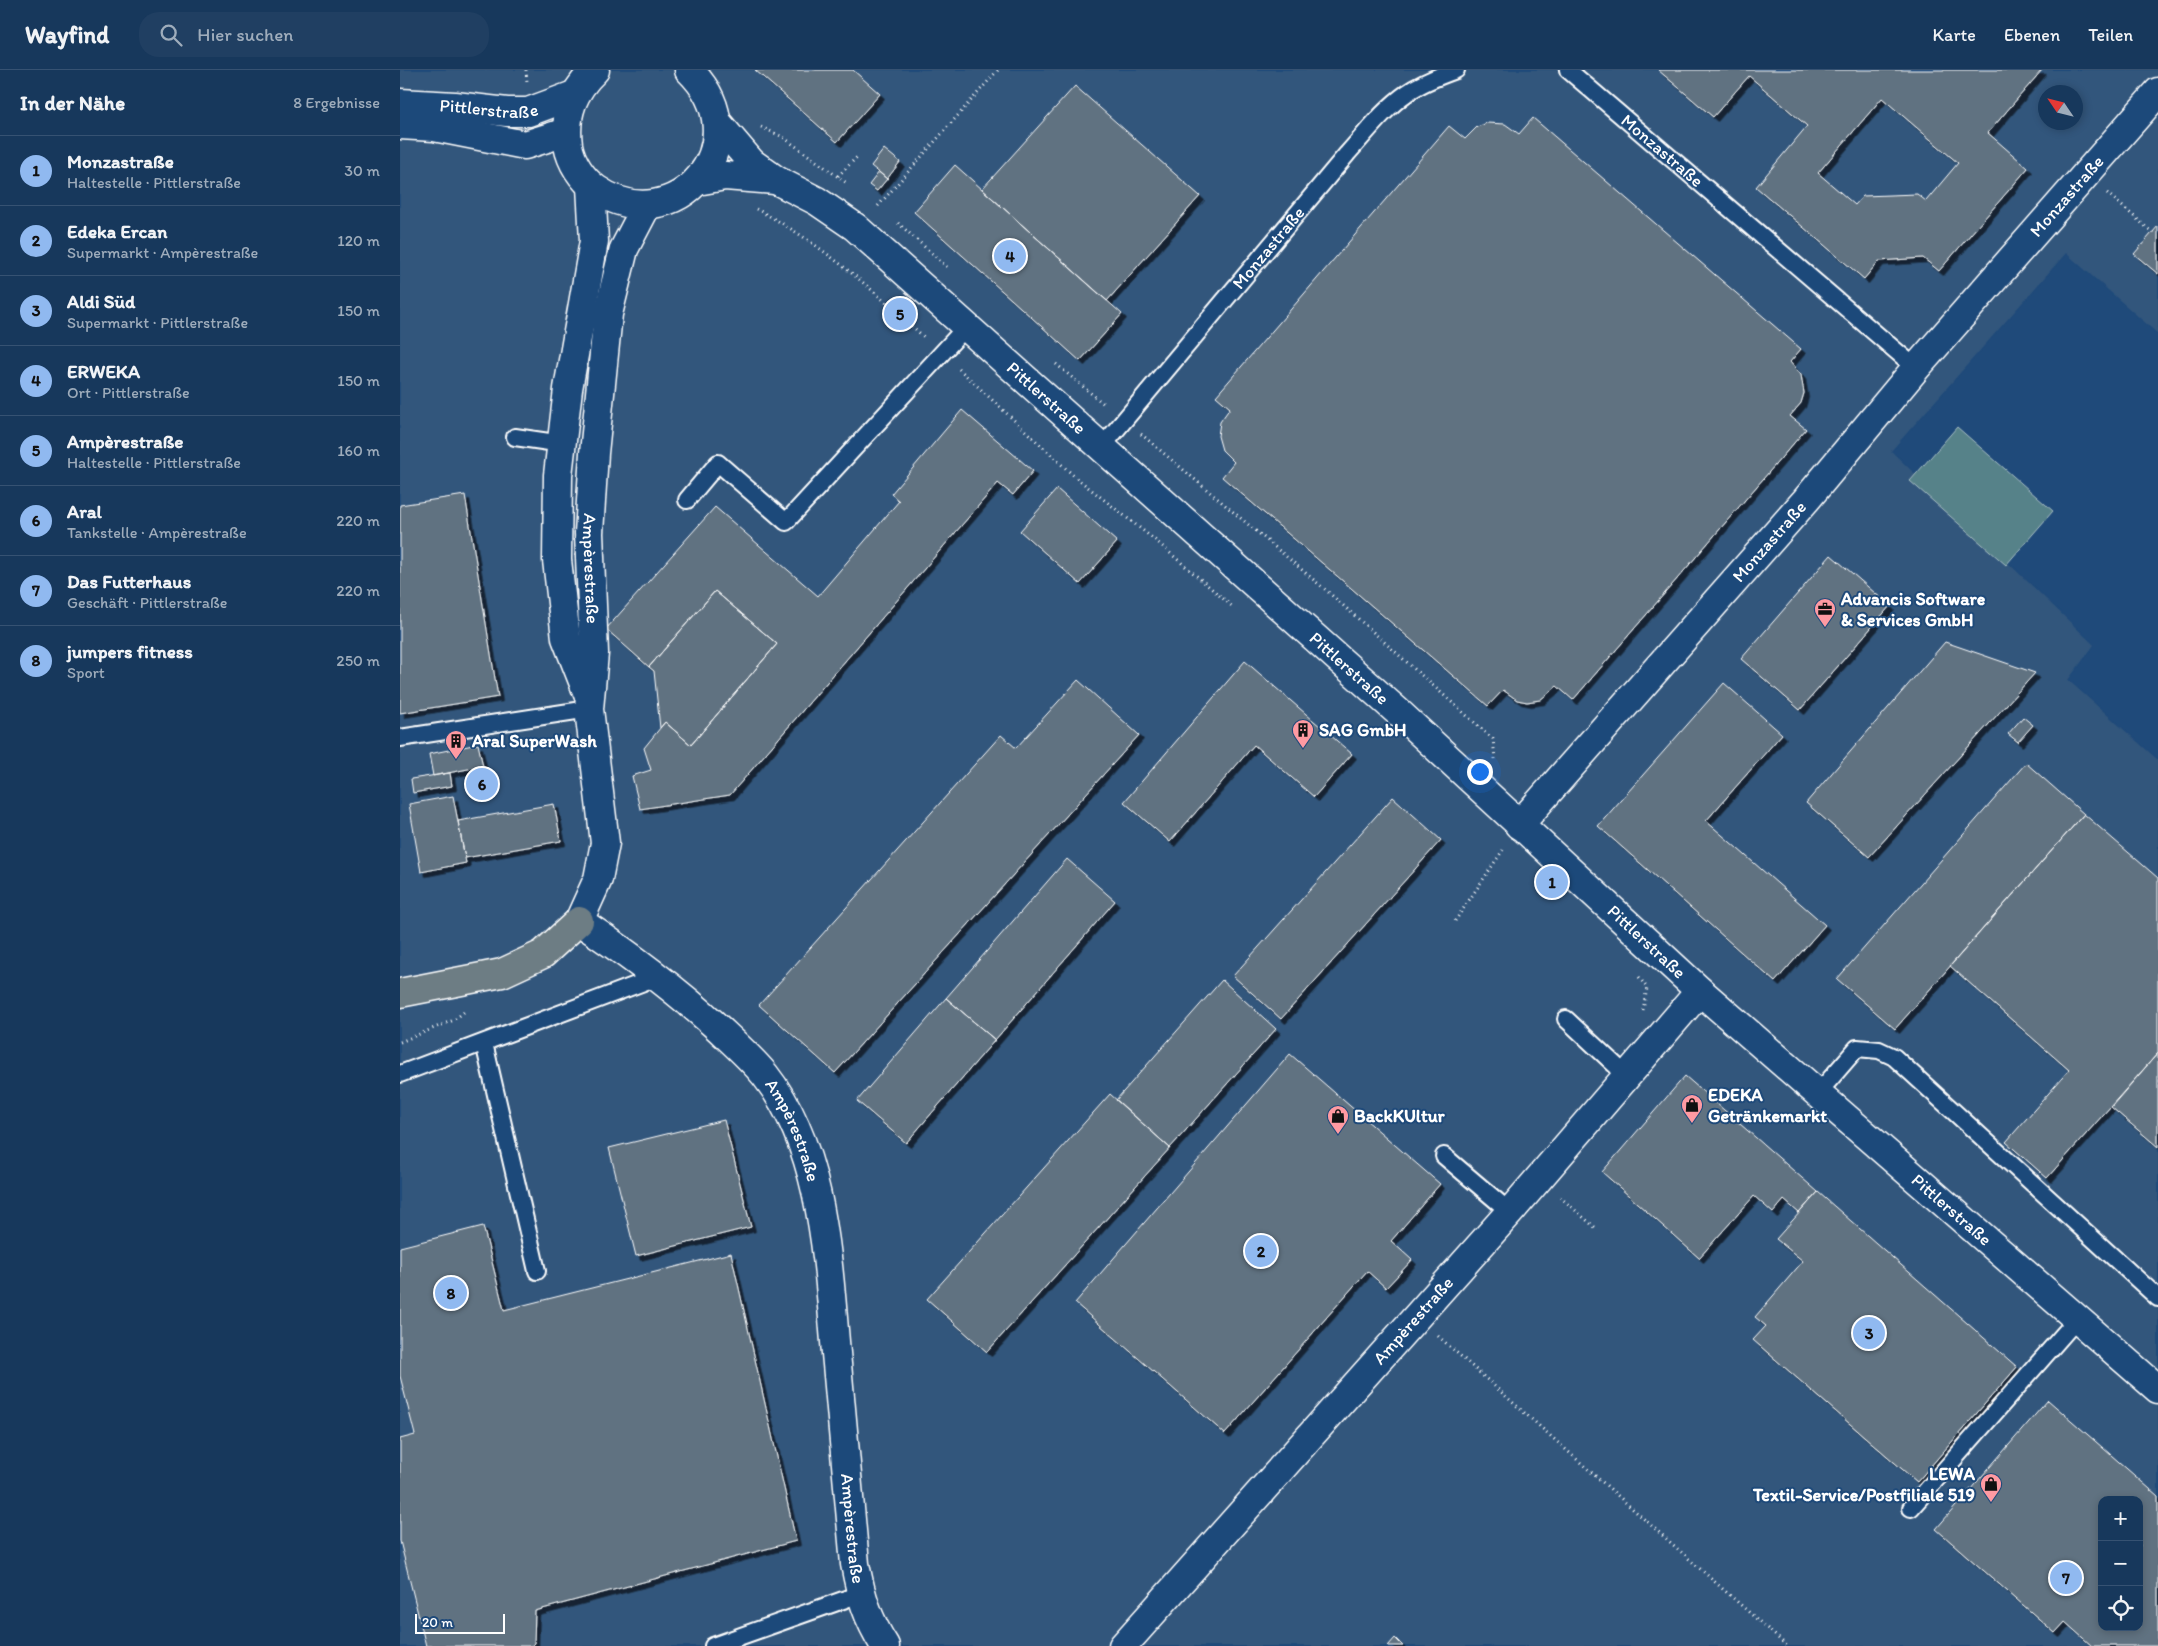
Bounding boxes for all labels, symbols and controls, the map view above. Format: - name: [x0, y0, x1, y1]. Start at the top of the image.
- search box: [139, 12, 489, 57]
- text: Wayfind: [25, 20, 109, 49]
- icon: search: [157, 21, 185, 49]
- text: Hier suchen: [197, 23, 294, 46]
- text: Karte: [1933, 24, 1976, 46]
- text: Ebenen: [2004, 24, 2060, 46]
- text: Teilen: [2088, 24, 2133, 46]
- north arrow: [2038, 85, 2083, 130]
- text: In der Nähe: [20, 90, 125, 115]
- text: 8 Ergebnisse: [293, 93, 380, 112]
- street label: Pittlerstraße: [439, 94, 541, 123]
- street label: Monzastraße: [1617, 109, 1708, 192]
- text: Monzastraße: [67, 150, 174, 173]
- street label: Monzastraße: [2025, 151, 2108, 241]
- text: 1: [32, 161, 40, 180]
- text: 30 m: [344, 161, 380, 180]
- text: Haltestelle · Pittlerstraße: [67, 173, 241, 192]
- street label: Monzastraße: [1228, 202, 1309, 294]
- text: Edeka Ercan: [67, 220, 167, 243]
- text: 2: [32, 231, 40, 250]
- text: 120 m: [337, 231, 380, 250]
- pin: 4: [994, 237, 1026, 275]
- text: Supermarkt · Ampèrestraße: [67, 243, 258, 262]
- text: Aldi Süd: [67, 290, 135, 313]
- pin: 5: [884, 295, 916, 333]
- text: 3: [32, 301, 40, 320]
- text: 150 m: [337, 301, 380, 320]
- text: Supermarkt · Pittlerstraße: [67, 313, 248, 332]
- street label: Pittlerstraße: [1002, 357, 1091, 439]
- text: ERWEKA: [67, 360, 140, 383]
- text: 4: [31, 371, 41, 390]
- text: 150 m: [337, 371, 380, 390]
- text: Ort · Pittlerstraße: [67, 383, 190, 402]
- text: Ampèrestraße: [67, 430, 183, 453]
- text: 5: [32, 441, 40, 460]
- text: 160 m: [337, 441, 380, 460]
- text: Haltestelle · Pittlerstraße: [67, 453, 241, 472]
- street label: Monzastraße: [1727, 496, 1811, 587]
- text: Aral: [67, 500, 102, 523]
- text: 6: [32, 511, 40, 530]
- text: 220 m: [336, 511, 380, 530]
- street label: Ampèrestraße: [578, 513, 604, 624]
- text: Tankstelle · Ampèrestraße: [67, 523, 247, 542]
- text: Das Futterhaus: [67, 570, 191, 593]
- text: 7: [32, 581, 40, 600]
- text: 220 m: [336, 581, 380, 600]
- place label: Advancis Software & Services GmbH: [1840, 588, 1986, 631]
- text: Geschäft · Pittlerstraße: [67, 593, 228, 612]
- office icon: Advancis Software & Services GmbH: [1813, 597, 1837, 628]
- street label: Pittlerstraße: [1305, 627, 1393, 709]
- text: jumpers fitness: [67, 640, 193, 663]
- text: 8: [32, 651, 40, 670]
- text: 250 m: [336, 651, 380, 670]
- text: Sport: [67, 663, 105, 682]
- building icon: SAG GmbH: [1291, 718, 1315, 749]
- place label: SAG GmbH: [1319, 719, 1406, 741]
- building icon: Aral SuperWash: [444, 729, 468, 760]
- place label: Aral SuperWash: [471, 730, 597, 752]
- your location: [1467, 759, 1493, 785]
- pin: 6: [466, 765, 498, 803]
- pin: 1: [1536, 863, 1568, 901]
- street label: Pittlerstraße: [1603, 900, 1690, 983]
- street label: Ampèrestraße: [760, 1074, 824, 1184]
- place label: EDEKA Getränkemarkt: [1708, 1084, 1827, 1127]
- shop icon: EDEKA Getränkemarkt: [1680, 1093, 1704, 1124]
- shop icon: BackKUltur: [1326, 1104, 1350, 1135]
- place label: BackKUltur: [1354, 1105, 1446, 1127]
- street label: Pittlerstraße: [1907, 1169, 1996, 1250]
- pin: 2: [1245, 1232, 1277, 1270]
- street label: Ampèrestraße: [1368, 1272, 1458, 1369]
- pin: 8: [435, 1274, 467, 1312]
- pin: 3: [1853, 1314, 1885, 1352]
- place label: LEWA Textil-Service/Postfiliale 519: [1752, 1463, 1975, 1506]
- shop icon: LEWA Textil-Service/Postfiliale 519: [1979, 1472, 2003, 1503]
- street label: Ampèrestraße: [836, 1473, 870, 1586]
- map controls: [2098, 1496, 2143, 1631]
- button: +: [2098, 1496, 2143, 1541]
- button: −: [2098, 1541, 2143, 1586]
- pin: 7: [2050, 1559, 2082, 1597]
- button: locate: [2098, 1586, 2143, 1631]
- scale bar: [415, 1611, 505, 1634]
- text: 20 m: [422, 1614, 453, 1631]

